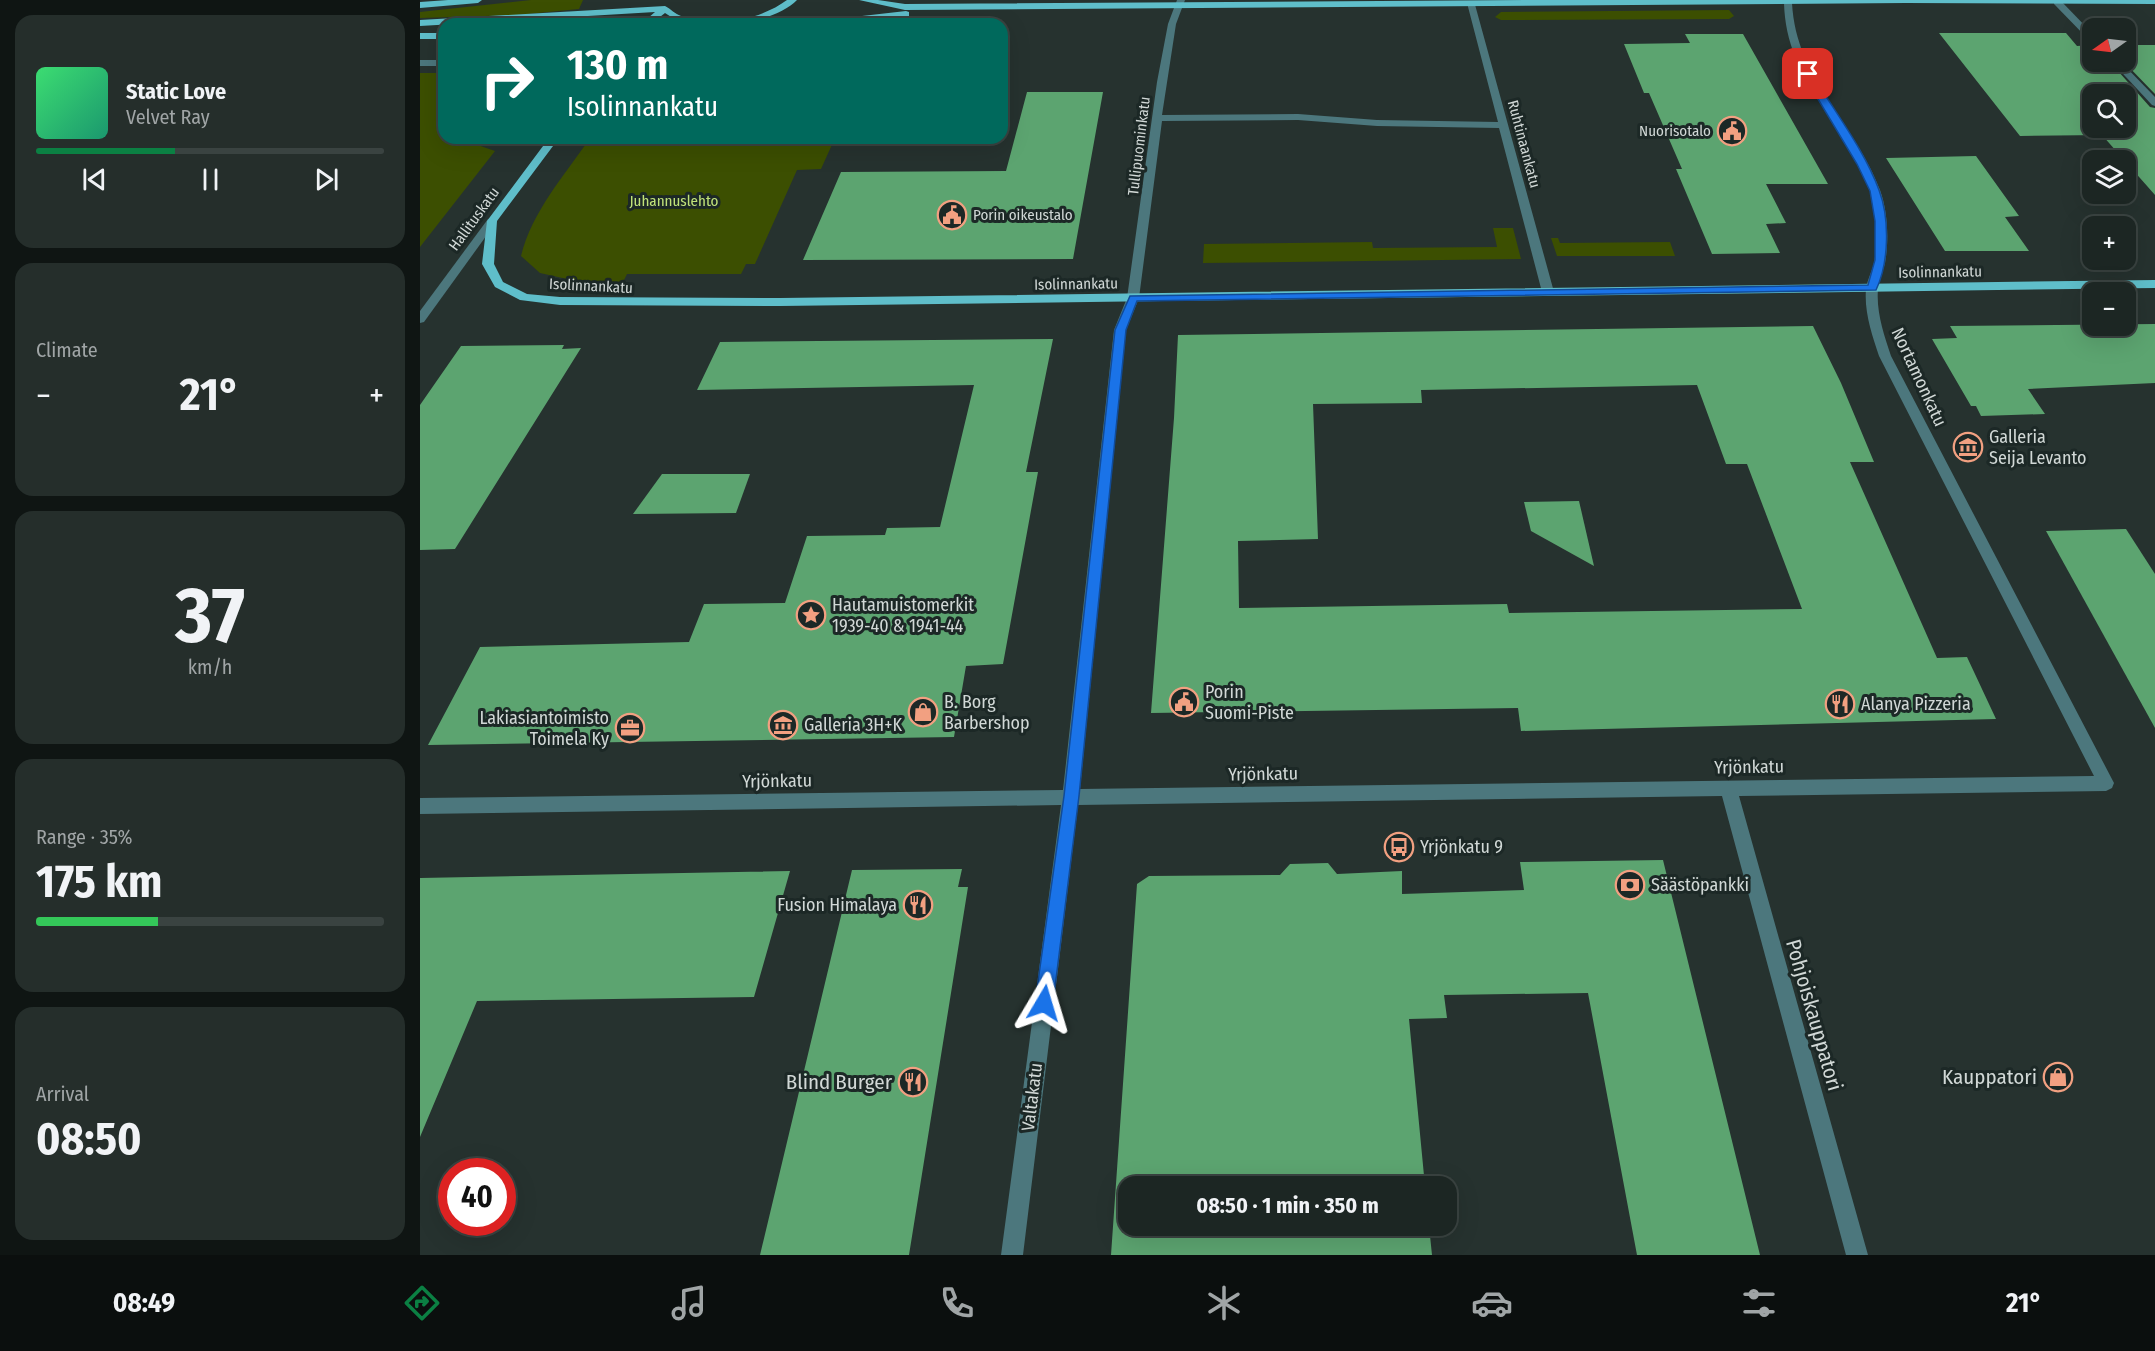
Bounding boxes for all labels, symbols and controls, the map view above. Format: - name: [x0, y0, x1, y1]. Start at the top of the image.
- north arrow: [2082, 18, 2136, 72]
- map controls: [2082, 18, 2136, 336]
- text: 130 m: [567, 40, 668, 90]
- icon: right: [468, 42, 546, 120]
- pin: [1782, 48, 1833, 99]
- icon: arrive: [1791, 57, 1824, 90]
- text: Static Love: [126, 78, 226, 105]
- button: search: [2082, 84, 2136, 138]
- text: Isolinnankatu: [567, 91, 718, 123]
- street label: Tullipuominkatu: [1124, 95, 1154, 197]
- street label: Ruhtinaankatu: [1504, 98, 1544, 190]
- text: Velvet Ray: [126, 105, 210, 129]
- public building icon: Nuorisotalo: [1716, 115, 1748, 147]
- place label: Nuorisotalo: [1639, 122, 1711, 140]
- button: layers: [2082, 150, 2136, 204]
- icon: previous: [78, 163, 111, 196]
- icon: pause: [194, 163, 227, 196]
- icon: next: [310, 163, 343, 196]
- street label: Hallituskatu: [445, 184, 503, 254]
- park label: Juhannuslehto: [629, 192, 719, 210]
- public building icon: Porin oikeustalo: [936, 199, 968, 231]
- place label: Porin oikeustalo: [973, 206, 1073, 224]
- button: +: [2082, 216, 2136, 270]
- street label: Isolinnankatu: [1898, 262, 1982, 282]
- street label: Isolinnankatu: [1034, 274, 1118, 294]
- street label: Isolinnankatu: [549, 275, 633, 297]
- button: −: [2082, 282, 2136, 336]
- street label: Nortamonkatu: [1887, 324, 1951, 430]
- text: Climate: [36, 338, 98, 362]
- text: 21°: [180, 368, 240, 422]
- text: −: [36, 376, 51, 416]
- text: +: [369, 376, 384, 416]
- place label: Galleria Seija Levanto: [1989, 426, 2087, 469]
- museum icon: Galleria Seija Levanto: [1952, 431, 1984, 463]
- text: 37: [175, 569, 245, 663]
- place label: Hautamuistomerkit 1939-40 & 1941-44: [832, 594, 974, 637]
- place icon: Hautamuistomerkit 1939-40 & 1941-44: [795, 599, 827, 631]
- text: km/h: [188, 655, 232, 679]
- place label: Porin Suomi-Piste: [1205, 681, 1294, 724]
- public building icon: Porin Suomi-Piste: [1168, 686, 1200, 718]
- restaurant icon: Alanya Pizzeria: [1824, 688, 1856, 720]
- place label: B. Borg Barbershop: [944, 691, 1030, 734]
- place label: Alanya Pizzeria: [1861, 693, 1971, 715]
- shop icon: B. Borg Barbershop: [907, 696, 939, 728]
- place label: Lakiasiantoimisto Toimela Ky: [479, 707, 609, 750]
- museum icon: Galleria 3H+K: [767, 709, 799, 741]
- office icon: Lakiasiantoimisto Toimela Ky: [614, 712, 646, 744]
- place label: Galleria 3H+K: [804, 714, 902, 736]
- street label: Yrjönkatu: [1714, 755, 1784, 779]
- street label: Yrjönkatu: [1228, 762, 1298, 786]
- street label: Yrjönkatu: [742, 769, 812, 793]
- text: Range · 35%: [36, 825, 132, 849]
- bus stop icon: Yrjönkatu 9: [1383, 831, 1415, 863]
- place label: Yrjönkatu 9: [1420, 836, 1503, 858]
- text: 175 km: [36, 855, 162, 909]
- bank icon: Säästöpankki: [1614, 869, 1646, 901]
- place label: Säästöpankki: [1651, 874, 1749, 896]
- restaurant icon: Fusion Himalaya: [902, 889, 934, 921]
- place label: Fusion Himalaya: [777, 894, 897, 916]
- street label: Pohjoiskauppatori: [1780, 936, 1848, 1094]
- position arrow: [1012, 971, 1076, 1035]
- shop icon: Kauppatori: [2042, 1061, 2074, 1093]
- street label: Valtakatu: [1017, 1062, 1047, 1132]
- place label: Kauppatori: [1942, 1064, 2037, 1090]
- restaurant icon: Blind Burger: [897, 1066, 929, 1098]
- place label: Blind Burger: [786, 1069, 893, 1095]
- text: Arrival: [36, 1082, 89, 1106]
- text: 08:50: [36, 1112, 142, 1166]
- speed limit sign: 40: [438, 1158, 516, 1236]
- text: 08:50 · 1 min · 350 m: [1196, 1192, 1379, 1219]
- icon: directions: [401, 1282, 443, 1324]
- icon: music: [668, 1282, 710, 1324]
- icon: phone: [936, 1282, 978, 1324]
- icon: climate: [1203, 1282, 1245, 1324]
- icon: car: [1471, 1282, 1513, 1324]
- icon: filters: [1738, 1282, 1780, 1324]
- text: 08:49: [113, 1287, 175, 1319]
- text: 21°: [2006, 1287, 2042, 1319]

